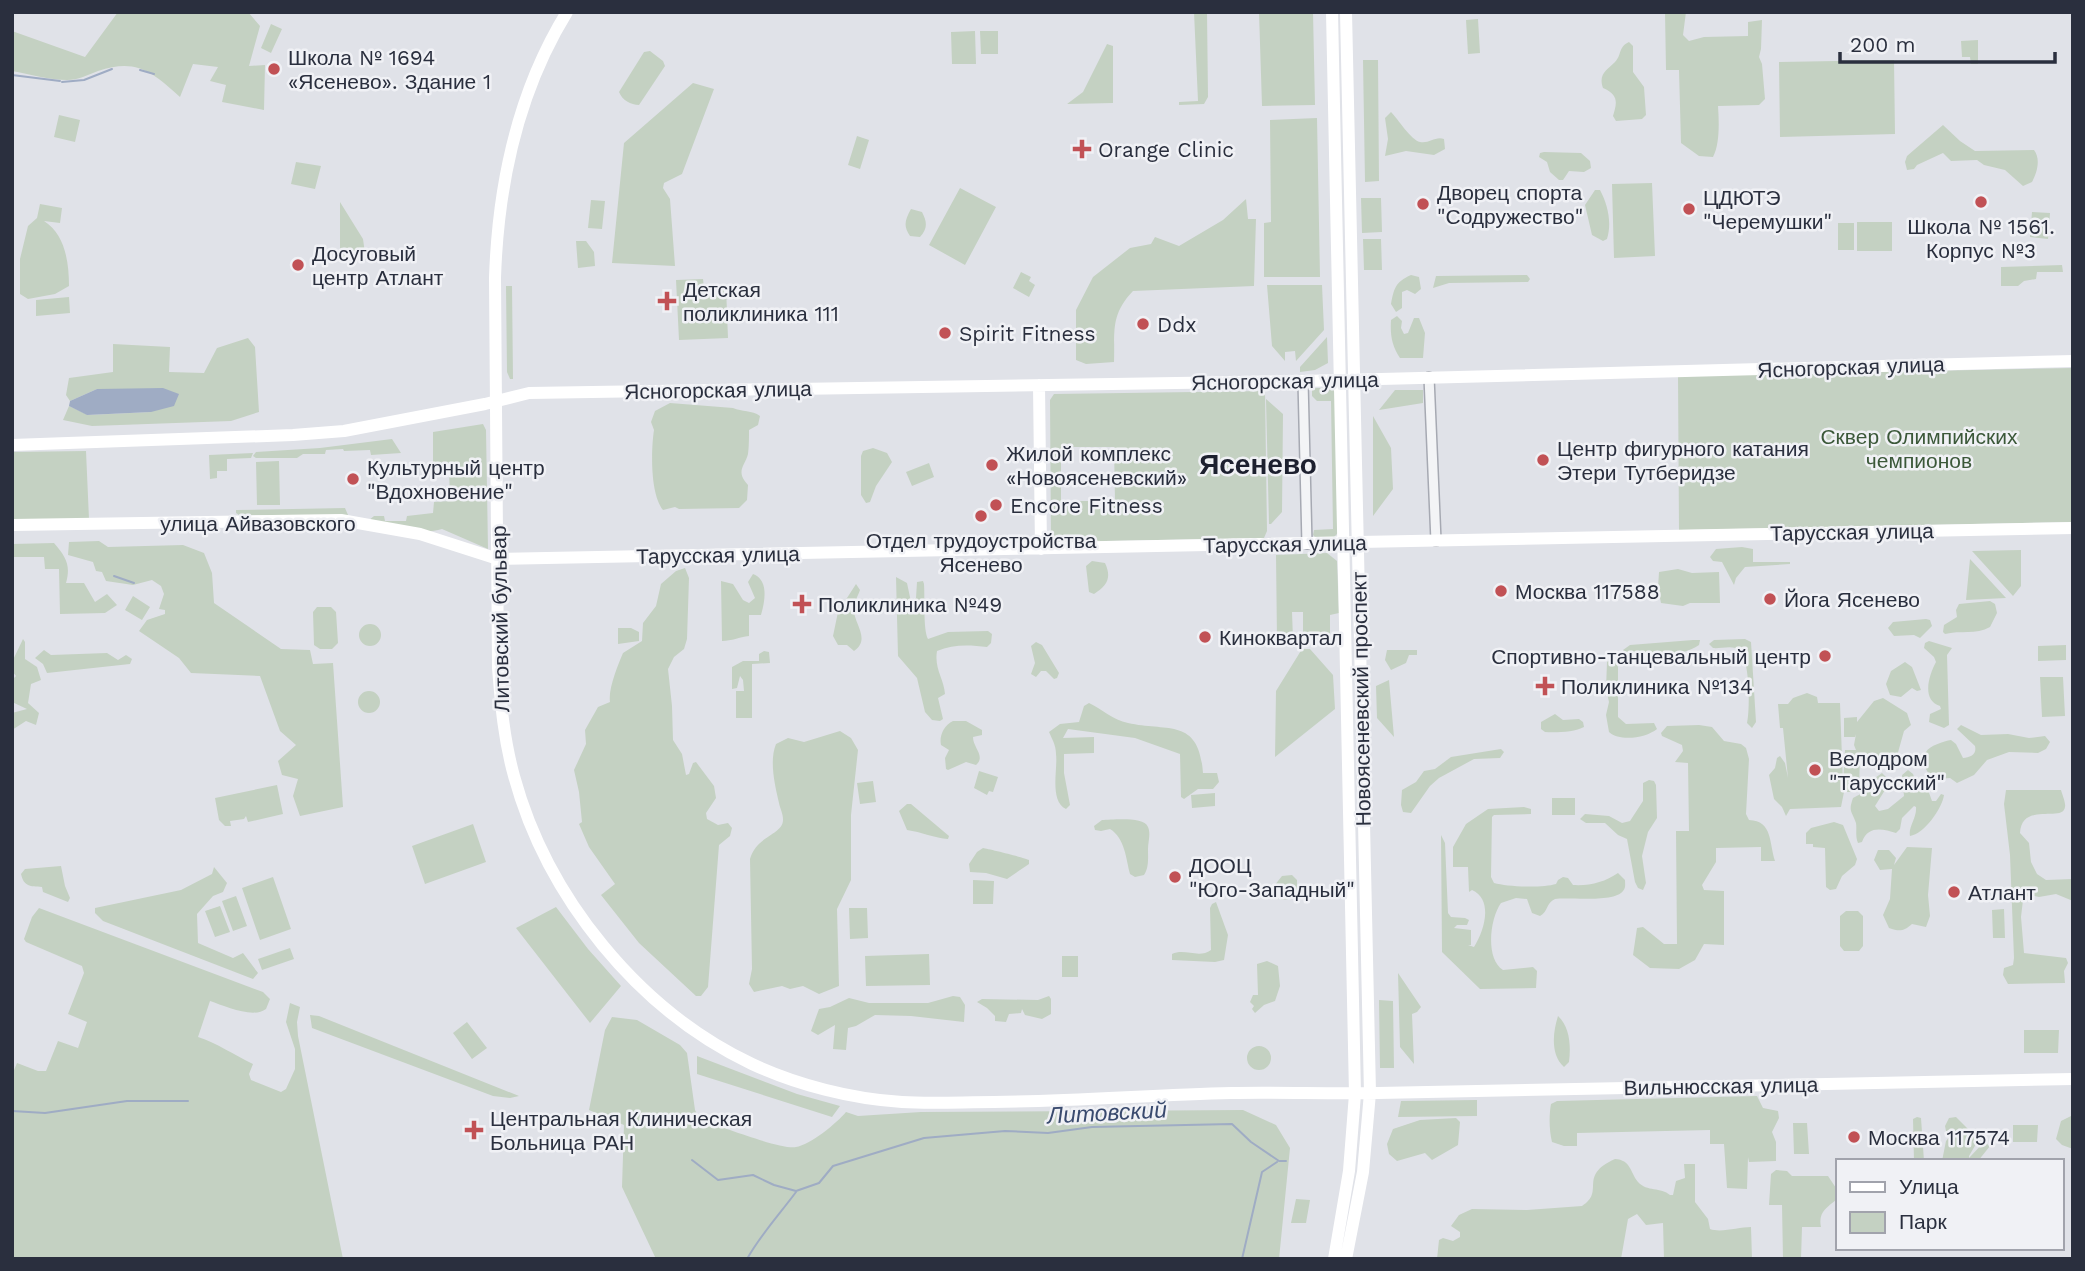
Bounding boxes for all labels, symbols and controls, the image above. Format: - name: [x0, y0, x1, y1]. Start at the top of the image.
- scale bar: [1840, 21, 2055, 65]
- text: 200 m: [1850, 32, 1916, 57]
- place label: Школа № 1694 «Ясенево». Здание 1: [288, 45, 491, 94]
- marker: Школа № 1694 «Ясенево». Здание 1: [266, 61, 282, 77]
- place label: Orange Clinic: [1098, 137, 1234, 162]
- marker: Orange Clinic: [1072, 139, 1092, 159]
- place label: Дворец спорта "Содружество": [1437, 180, 1583, 229]
- place label: ЦДЮТЭ "Черемушки": [1703, 185, 1832, 234]
- marker: Школа № 1561. Корпус №3: [1973, 194, 1989, 210]
- marker: Дворец спорта "Содружество": [1415, 196, 1431, 212]
- marker: ЦДЮТЭ "Черемушки": [1681, 201, 1697, 217]
- place label: Школа № 1561. Корпус №3: [1907, 214, 2055, 263]
- place label: Досуговый центр Атлант: [312, 241, 444, 290]
- marker: Досуговый центр Атлант: [290, 257, 306, 273]
- place label: Детская поликлиника 111: [683, 277, 839, 326]
- marker: Детская поликлиника 111: [657, 291, 677, 311]
- place label: Ddx: [1157, 312, 1197, 337]
- marker: Ddx: [1135, 316, 1151, 332]
- place label: Spirit Fitness: [959, 321, 1096, 346]
- marker: Spirit Fitness: [937, 325, 953, 341]
- street label: Ясногорская улица: [1757, 351, 1945, 383]
- street label: Ясногорская улица: [1191, 367, 1379, 395]
- street label: Ясногорская улица: [624, 376, 812, 404]
- park label: Сквер Олимпийских чемпионов: [1820, 424, 2018, 473]
- place label: Центр фигурного катания Этери Тутберидзе: [1557, 436, 1809, 485]
- place label: Жилой комплекс «Новоясеневский»: [1006, 441, 1187, 490]
- district label: Ясенево: [1199, 448, 1317, 481]
- marker: Центр фигурного катания Этери Тутберидзе: [1535, 452, 1551, 468]
- place label: Культурный центр "Вдохновение": [367, 455, 545, 504]
- marker: Жилой комплекс «Новоясеневский»: [984, 457, 1000, 473]
- marker: Культурный центр "Вдохновение": [345, 471, 361, 487]
- place label: Encore Fitness: [1010, 493, 1163, 518]
- marker: Encore Fitness: [988, 497, 1004, 513]
- marker: Отдел трудоустройства Ясенево: [973, 508, 989, 524]
- street label: улица Айвазовского: [160, 511, 356, 536]
- street label: Тарусская улица: [1770, 518, 1934, 546]
- street label: Литовский бульвар: [486, 525, 514, 713]
- place label: Отдел трудоустройства Ясенево: [866, 528, 1097, 577]
- street label: Тарусская улица: [1203, 530, 1367, 558]
- street label: Тарусская улица: [636, 541, 800, 569]
- street label: Новоясеневский проспект: [1346, 571, 1376, 827]
- place label: Москва 117588: [1515, 579, 1660, 604]
- marker: Москва 117588: [1493, 583, 1509, 599]
- place label: Йога Ясенево: [1784, 587, 1920, 612]
- marker: Йога Ясенево: [1762, 591, 1778, 607]
- place label: Поликлиника №49: [818, 592, 1002, 617]
- marker: Поликлиника №49: [792, 594, 812, 614]
- place label: Киноквартал: [1219, 625, 1343, 650]
- marker: Киноквартал: [1197, 629, 1213, 645]
- place label: Спортивно-танцевальный центр: [1491, 644, 1811, 669]
- marker: Спортивно-танцевальный центр: [1817, 648, 1833, 664]
- place label: Поликлиника №134: [1561, 674, 1753, 699]
- marker: Поликлиника №134: [1535, 676, 1555, 696]
- place label: Велодром "Тарусский": [1829, 746, 1945, 795]
- marker: Велодром "Тарусский": [1807, 762, 1823, 778]
- place label: ДООЦ "Юго-Западный": [1189, 853, 1355, 902]
- marker: ДООЦ "Юго-Западный": [1167, 869, 1183, 885]
- place label: Атлант: [1968, 880, 2036, 905]
- marker: Атлант: [1946, 884, 1962, 900]
- street label: Вильнюсская улица: [1623, 1072, 1819, 1100]
- water label: Литовский: [1045, 1096, 1168, 1130]
- place label: Центральная Клиническая Больница РАН: [490, 1106, 752, 1155]
- marker: Центральная Клиническая Больница РАН: [464, 1120, 484, 1140]
- place label: Москва 117574: [1868, 1125, 2010, 1150]
- marker: Москва 117574: [1846, 1129, 1862, 1145]
- legend: [1836, 1159, 2064, 1250]
- text: Улица: [1899, 1174, 1959, 1199]
- text: Парк: [1899, 1209, 1947, 1234]

